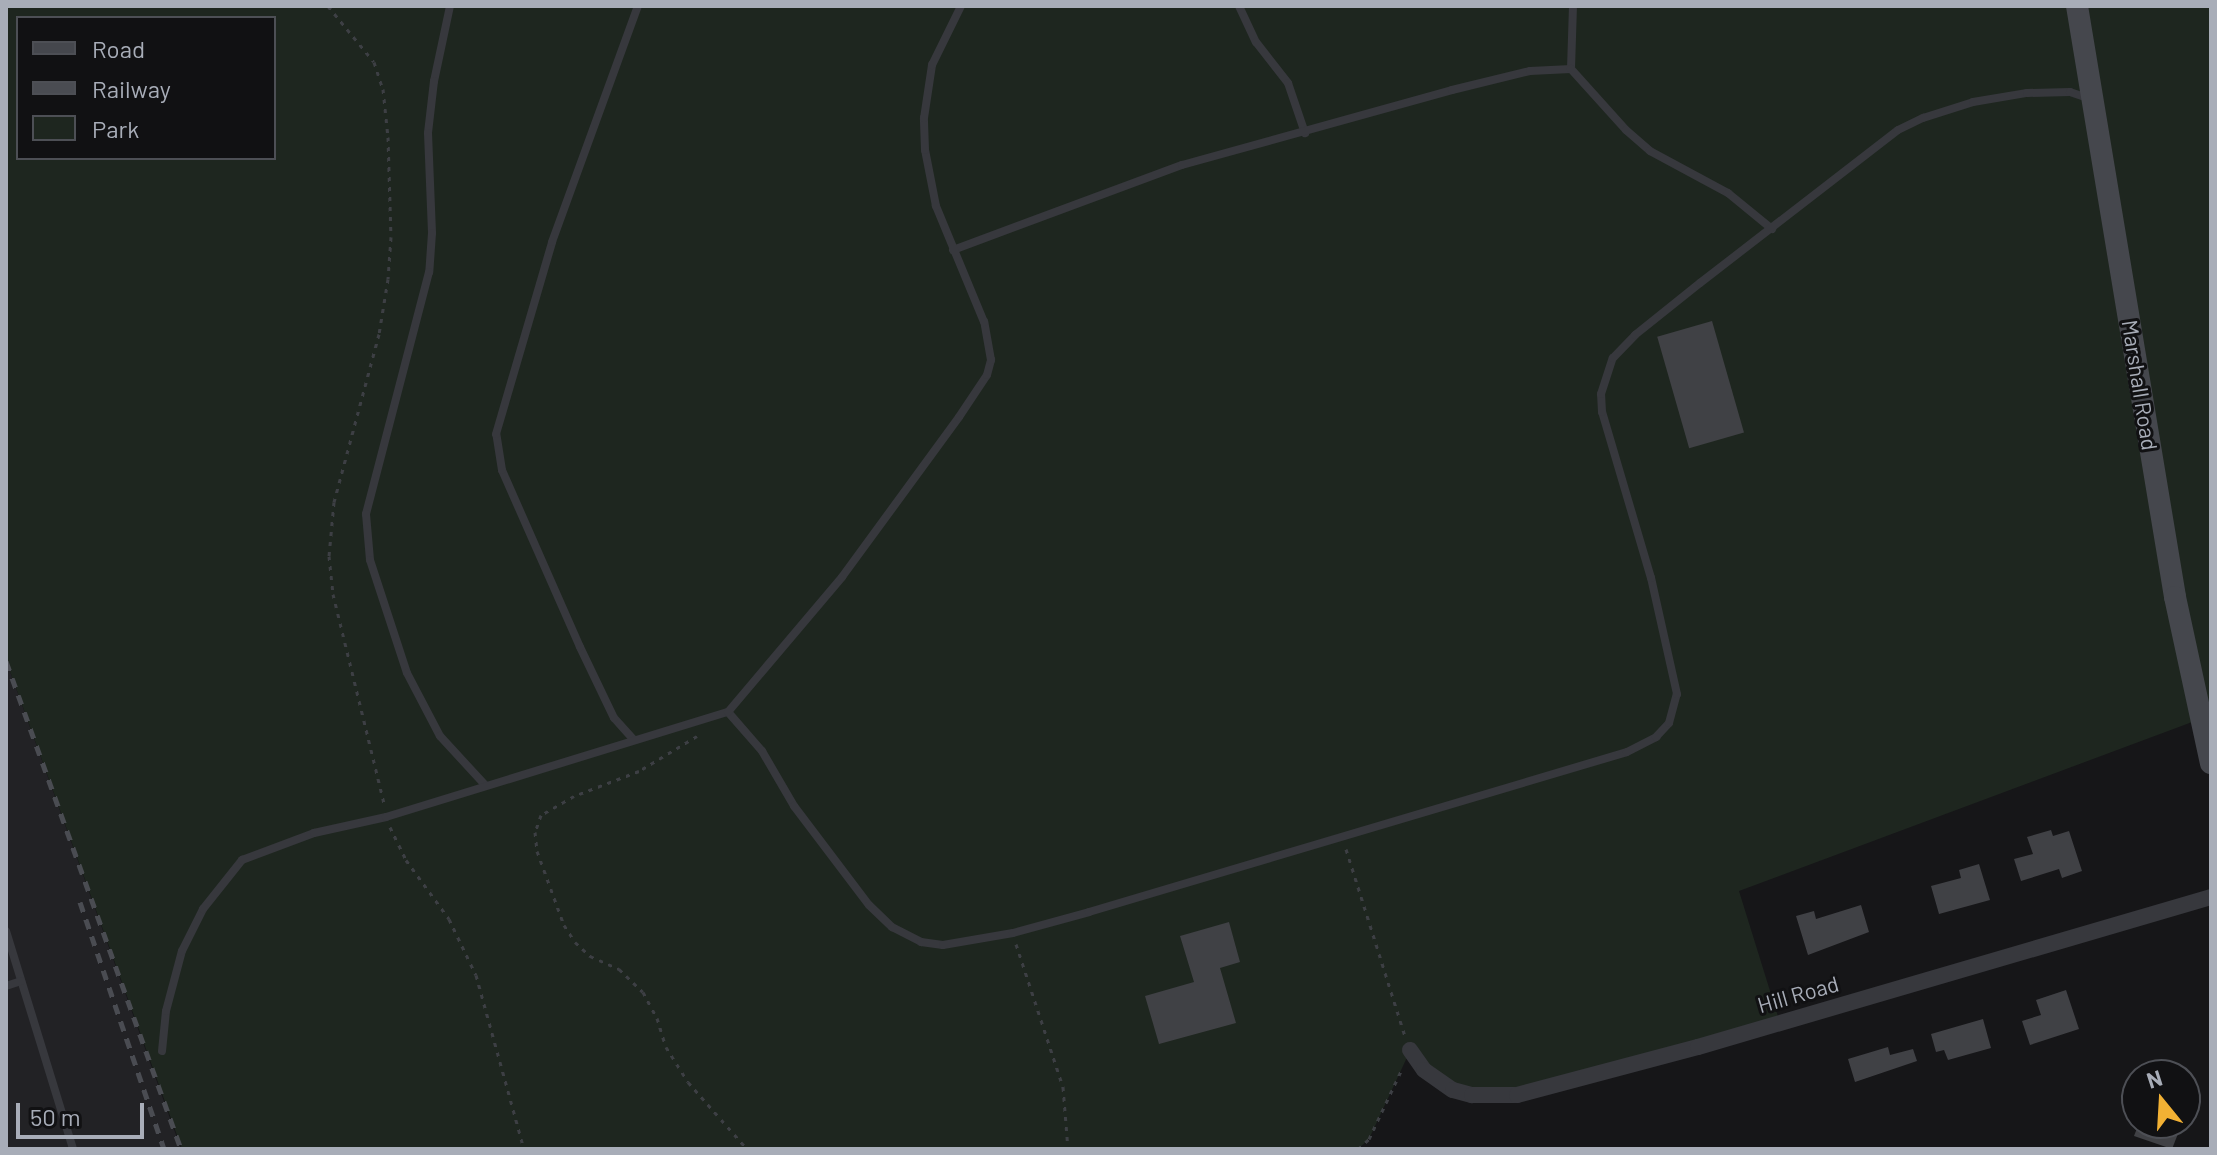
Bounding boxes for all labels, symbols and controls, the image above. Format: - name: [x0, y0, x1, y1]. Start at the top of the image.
- legend: [16, 16, 276, 160]
- text: Road: [92, 34, 145, 63]
- text: Railway: [92, 74, 171, 103]
- text: Park: [92, 114, 139, 143]
- street label: Marshall Road: [2117, 318, 2163, 452]
- street label: Hill Road: [1754, 970, 1842, 1018]
- north arrow: [2121, 1059, 2201, 1139]
- text: N: [2143, 1063, 2165, 1093]
- scale bar: [20, 1087, 148, 1137]
- text: 50 m: [30, 1102, 81, 1131]

